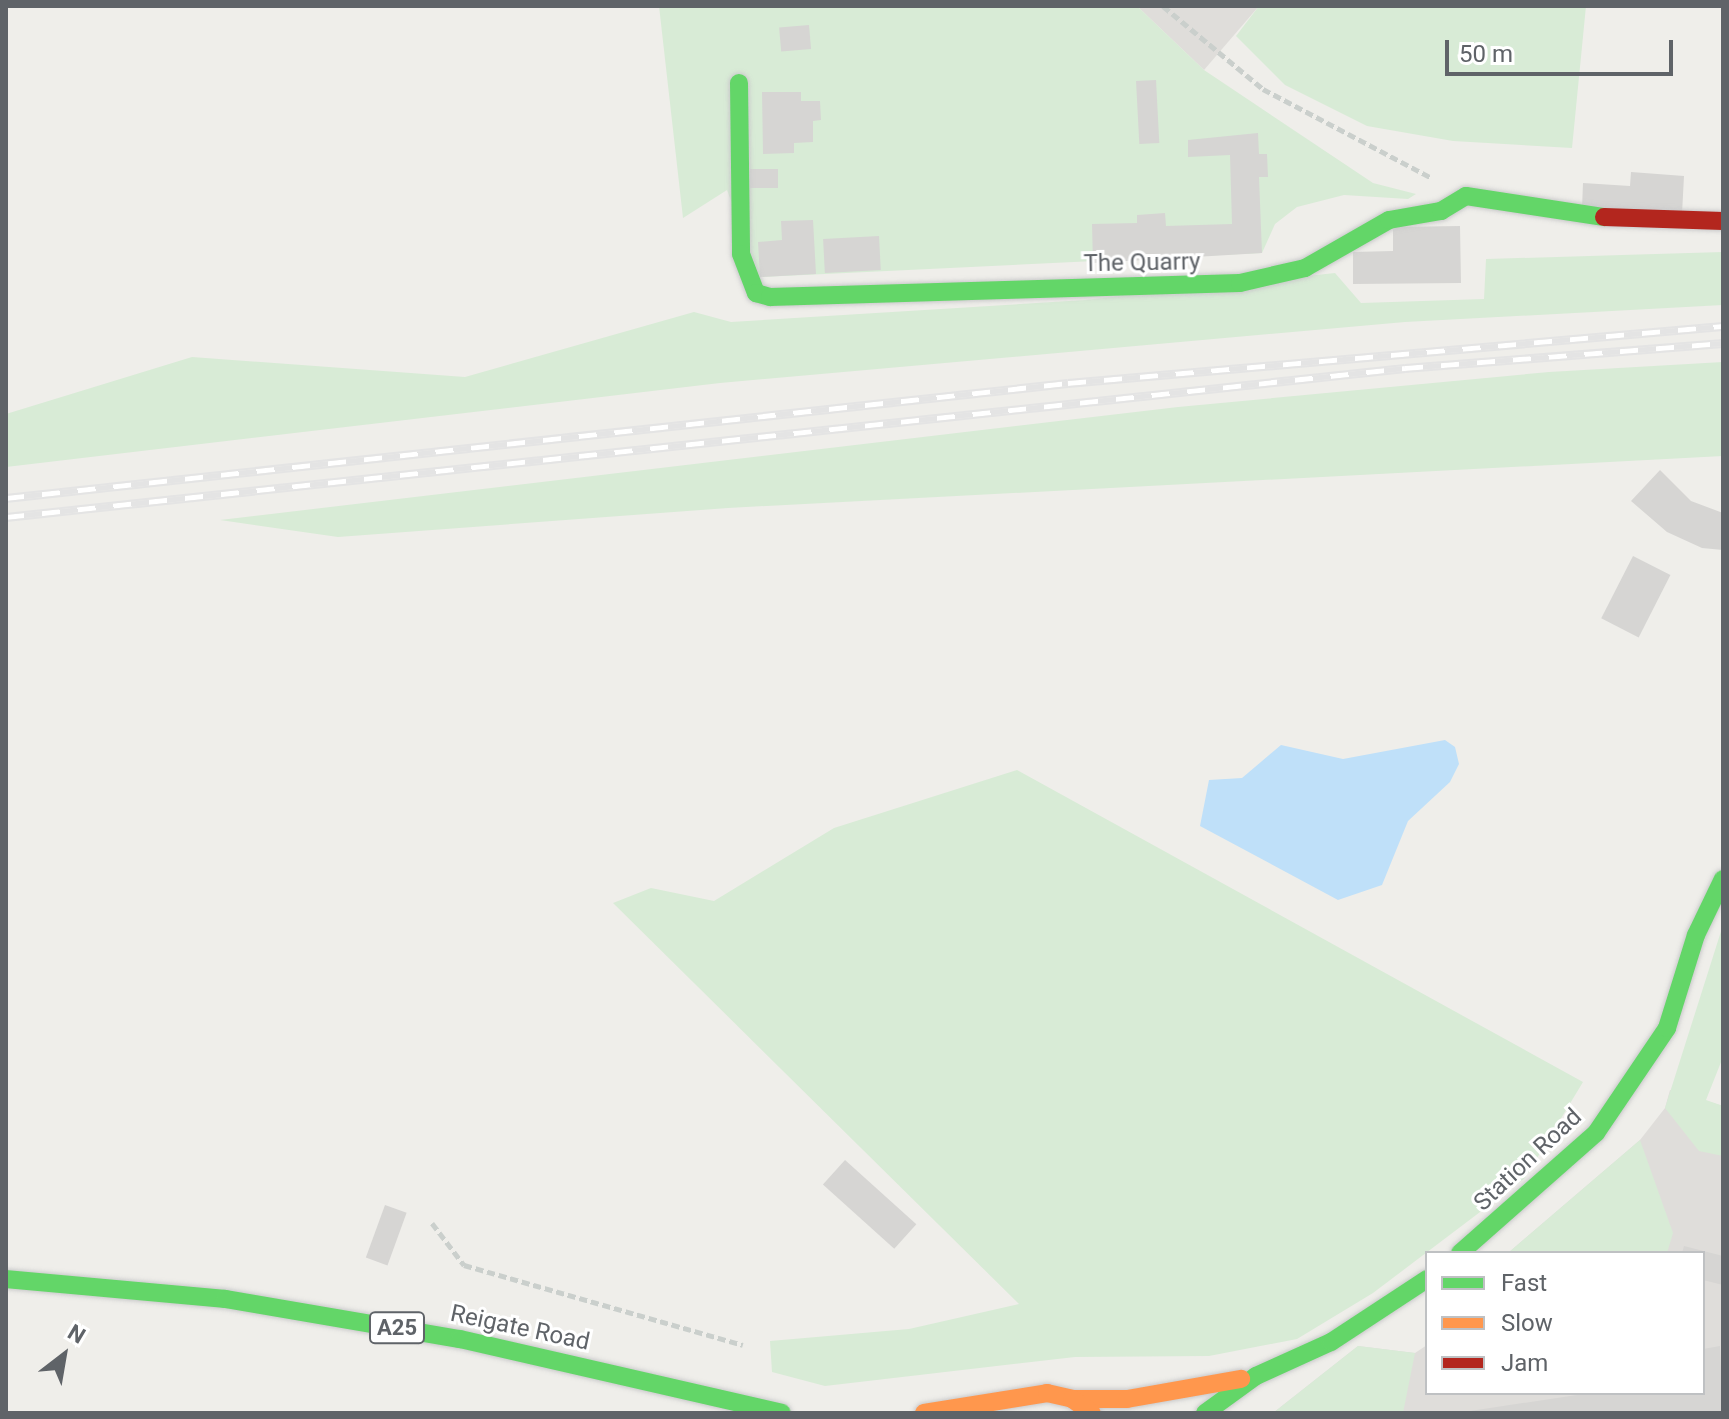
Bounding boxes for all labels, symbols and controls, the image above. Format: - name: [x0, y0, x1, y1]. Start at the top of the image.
- scale bar: [1449, 24, 1677, 74]
- text: 50 m: [1459, 40, 1513, 68]
- street label: The Quarry: [1083, 248, 1201, 278]
- street label: Station Road: [1468, 1103, 1588, 1217]
- legend: [1425, 1251, 1705, 1395]
- text: Fast: [1501, 1269, 1547, 1297]
- street label: Reigate Road: [448, 1299, 592, 1357]
- text: Slow: [1501, 1309, 1553, 1337]
- road number: A25: [367, 1310, 427, 1346]
- north arrow: [24, 1315, 104, 1395]
- text: N: [64, 1319, 90, 1349]
- text: Jam: [1501, 1349, 1548, 1377]

